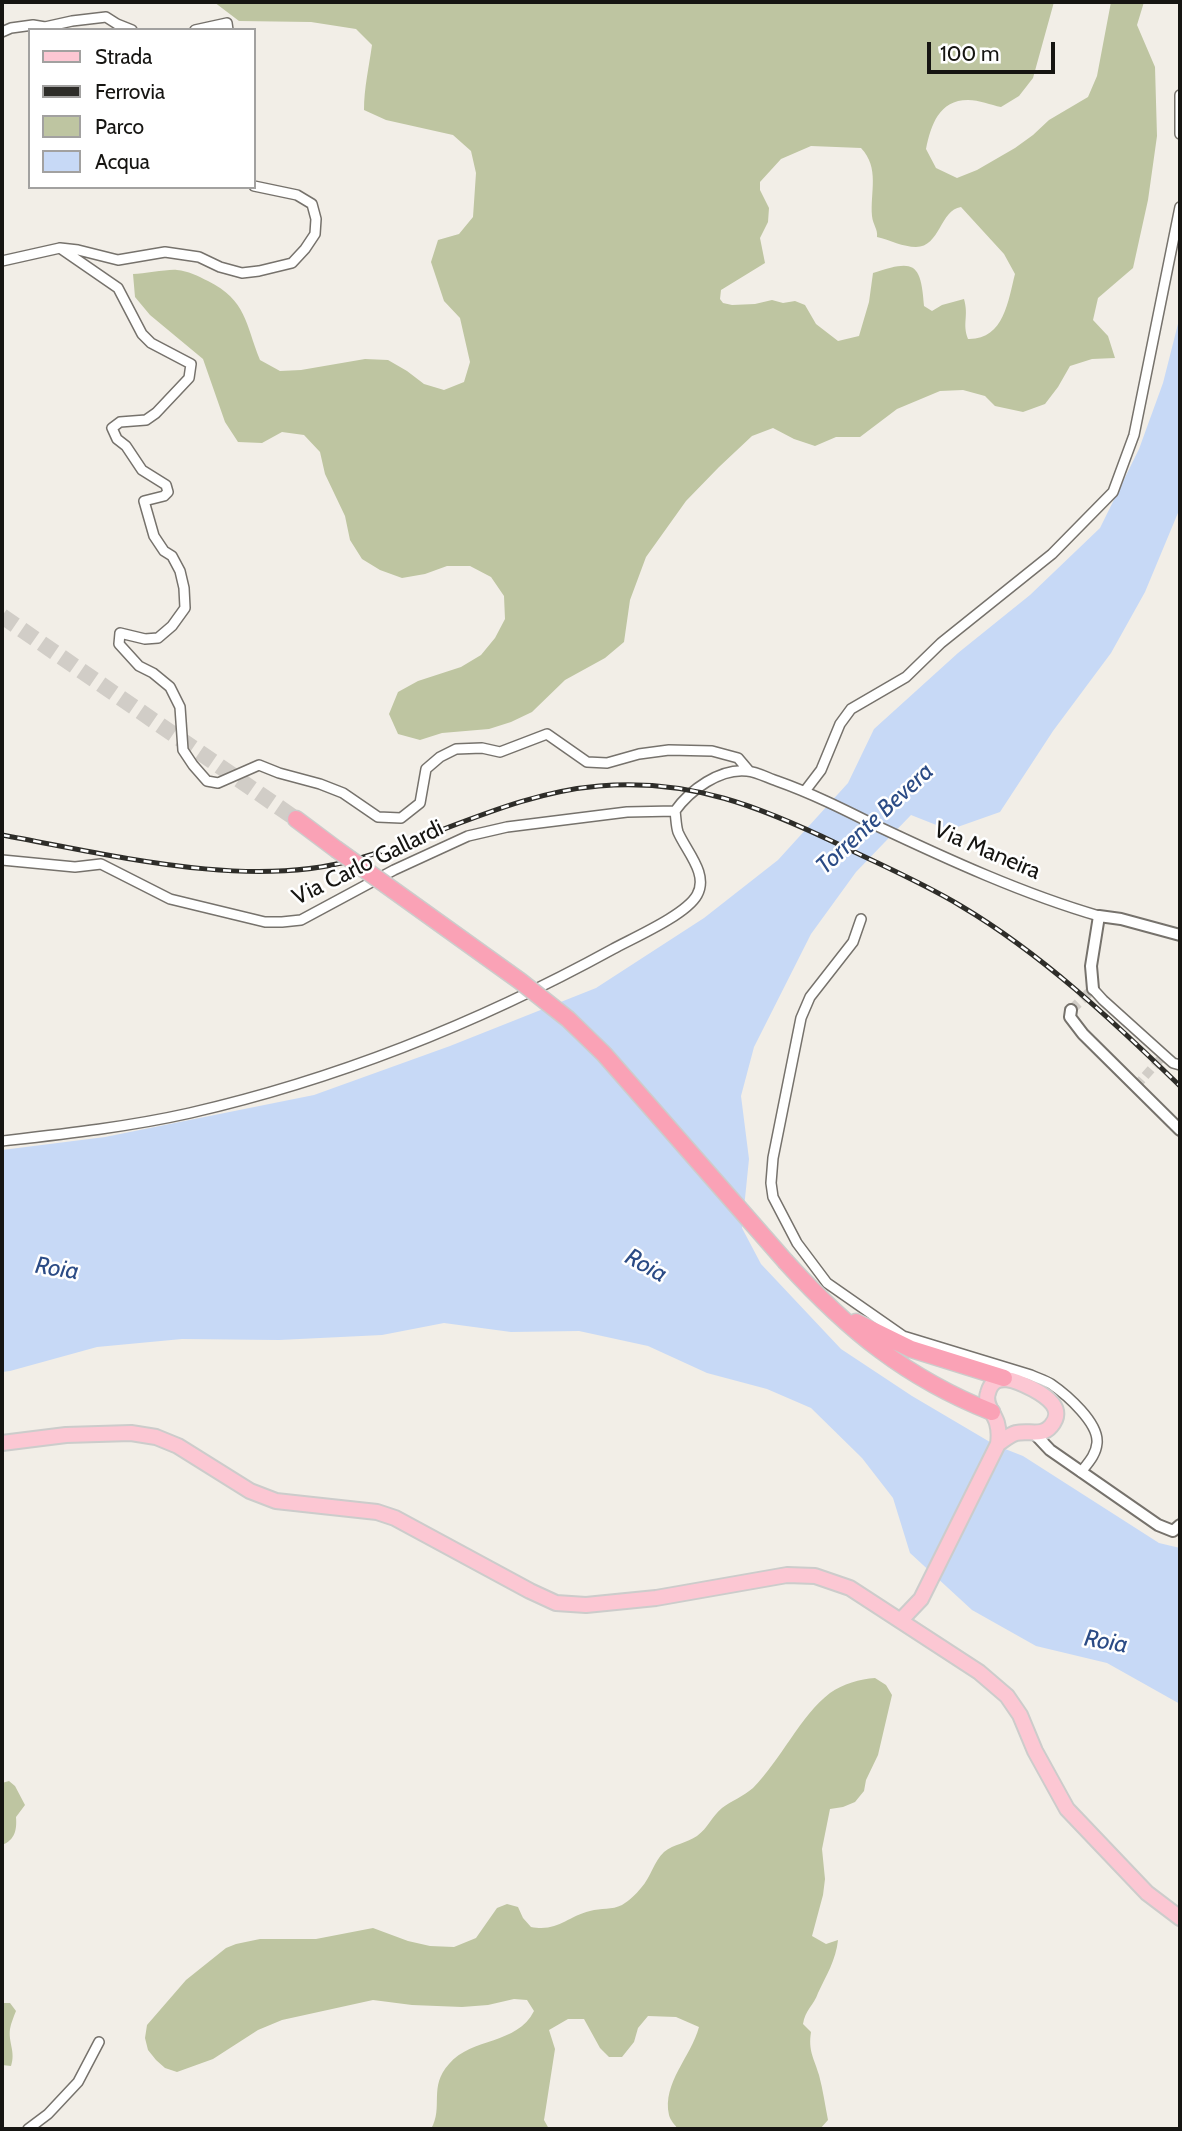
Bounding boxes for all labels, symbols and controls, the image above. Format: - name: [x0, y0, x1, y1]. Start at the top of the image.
- legend: [28, 28, 256, 189]
- scale bar: [930, 28, 1058, 72]
- text: 100 m: [940, 41, 999, 66]
- text: Strada: [95, 44, 152, 69]
- text: Ferrovia: [95, 79, 165, 104]
- text: Parco: [95, 114, 144, 139]
- text: Acqua: [95, 149, 150, 174]
- water label: Torrente Bevera: [810, 757, 940, 881]
- street label: Via Carlo Gallardi: [288, 814, 448, 912]
- street label: Via Maneira: [929, 816, 1045, 886]
- water label: Roia: [620, 1243, 672, 1289]
- water label: Roia: [33, 1251, 81, 1287]
- water label: Roia: [1082, 1624, 1130, 1660]

